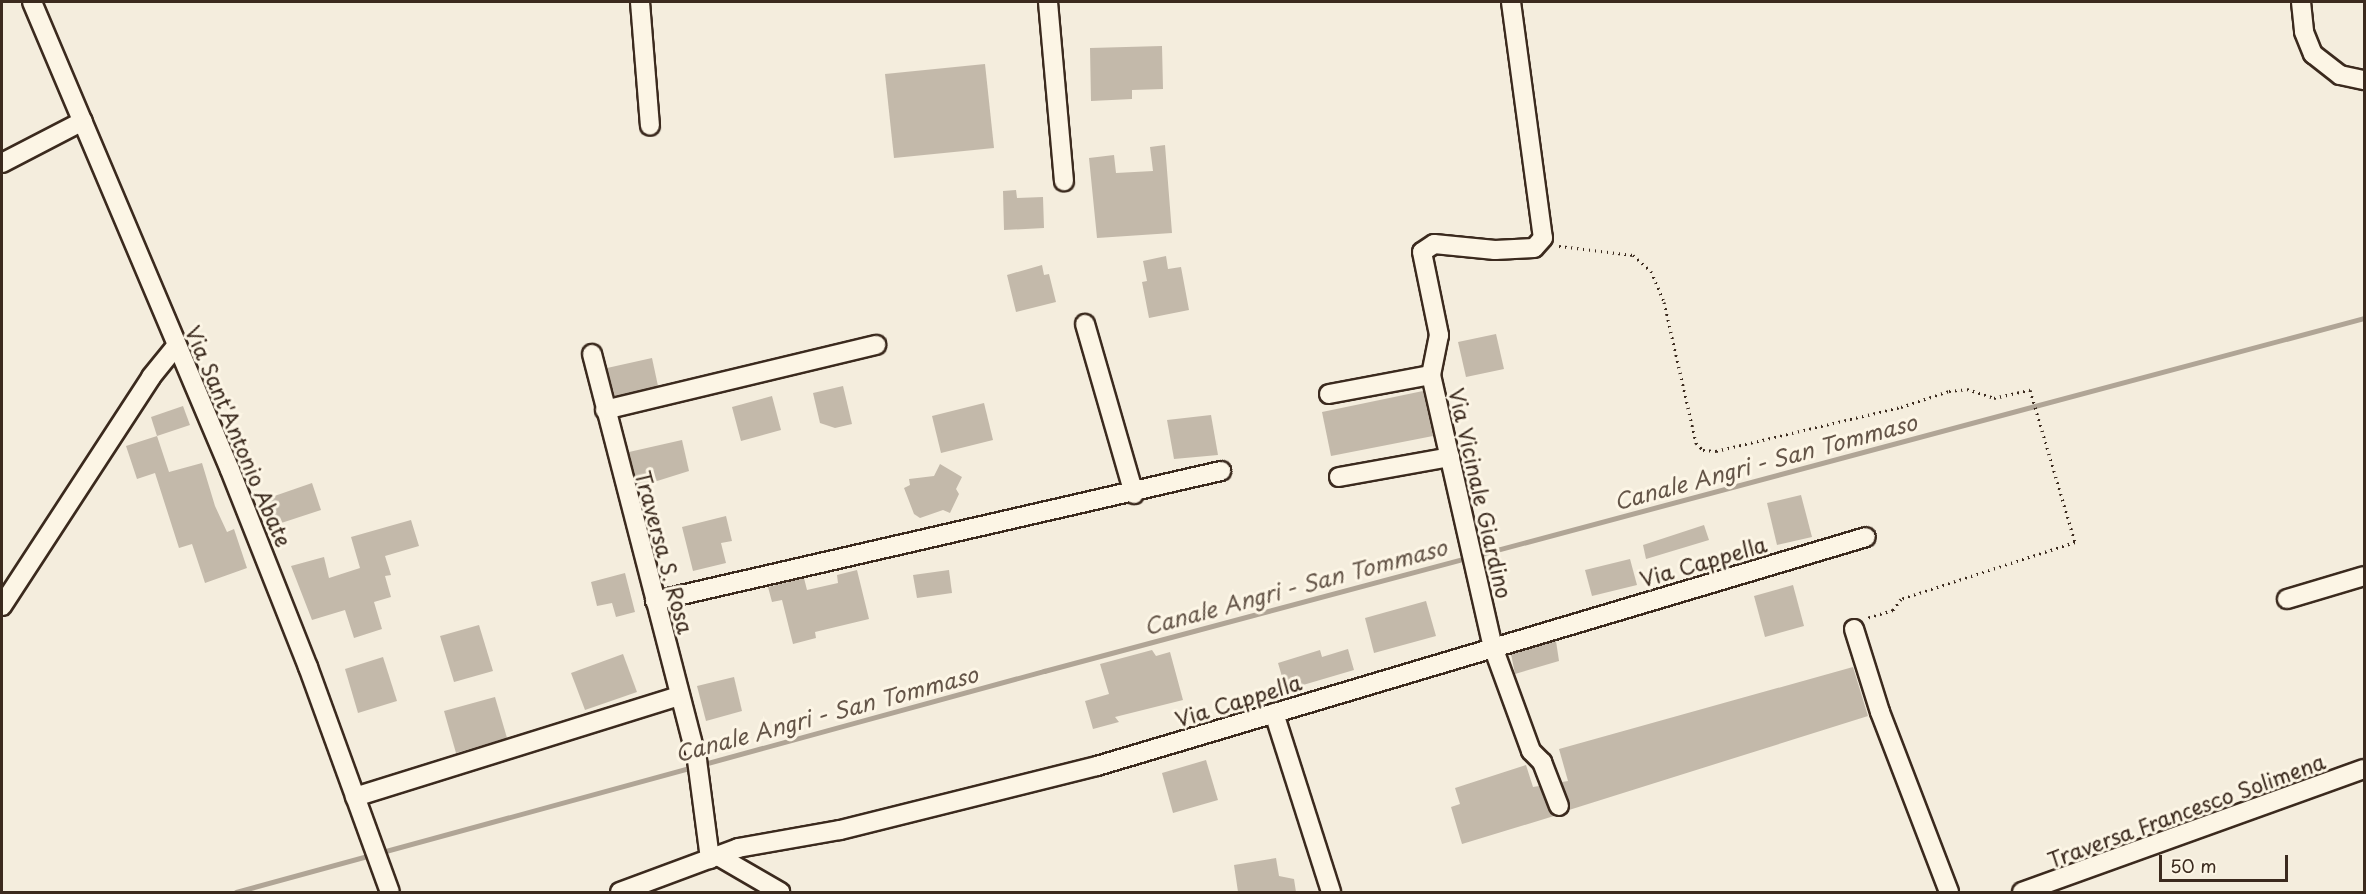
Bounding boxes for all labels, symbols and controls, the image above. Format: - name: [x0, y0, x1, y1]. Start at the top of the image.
- street label: Via Sant'Antonio Abate: [181, 321, 297, 551]
- street label: Via Vicinale Giardino: [1445, 385, 1517, 601]
- water label: Canale Angri - San Tommaso: [1610, 408, 1920, 514]
- street label: Traversa S. Rosa: [631, 467, 699, 637]
- street label: Via Cappella: [1638, 531, 1768, 591]
- water label: Canale Angri - San Tommaso: [1140, 533, 1450, 639]
- water label: Canale Angri - San Tommaso: [671, 660, 981, 766]
- street label: Via Cappella: [1173, 669, 1303, 731]
- street label: Traversa Francesco Solimena: [2044, 748, 2328, 872]
- scale bar: [2162, 843, 2291, 881]
- text: 50 m: [2170, 852, 2217, 879]

